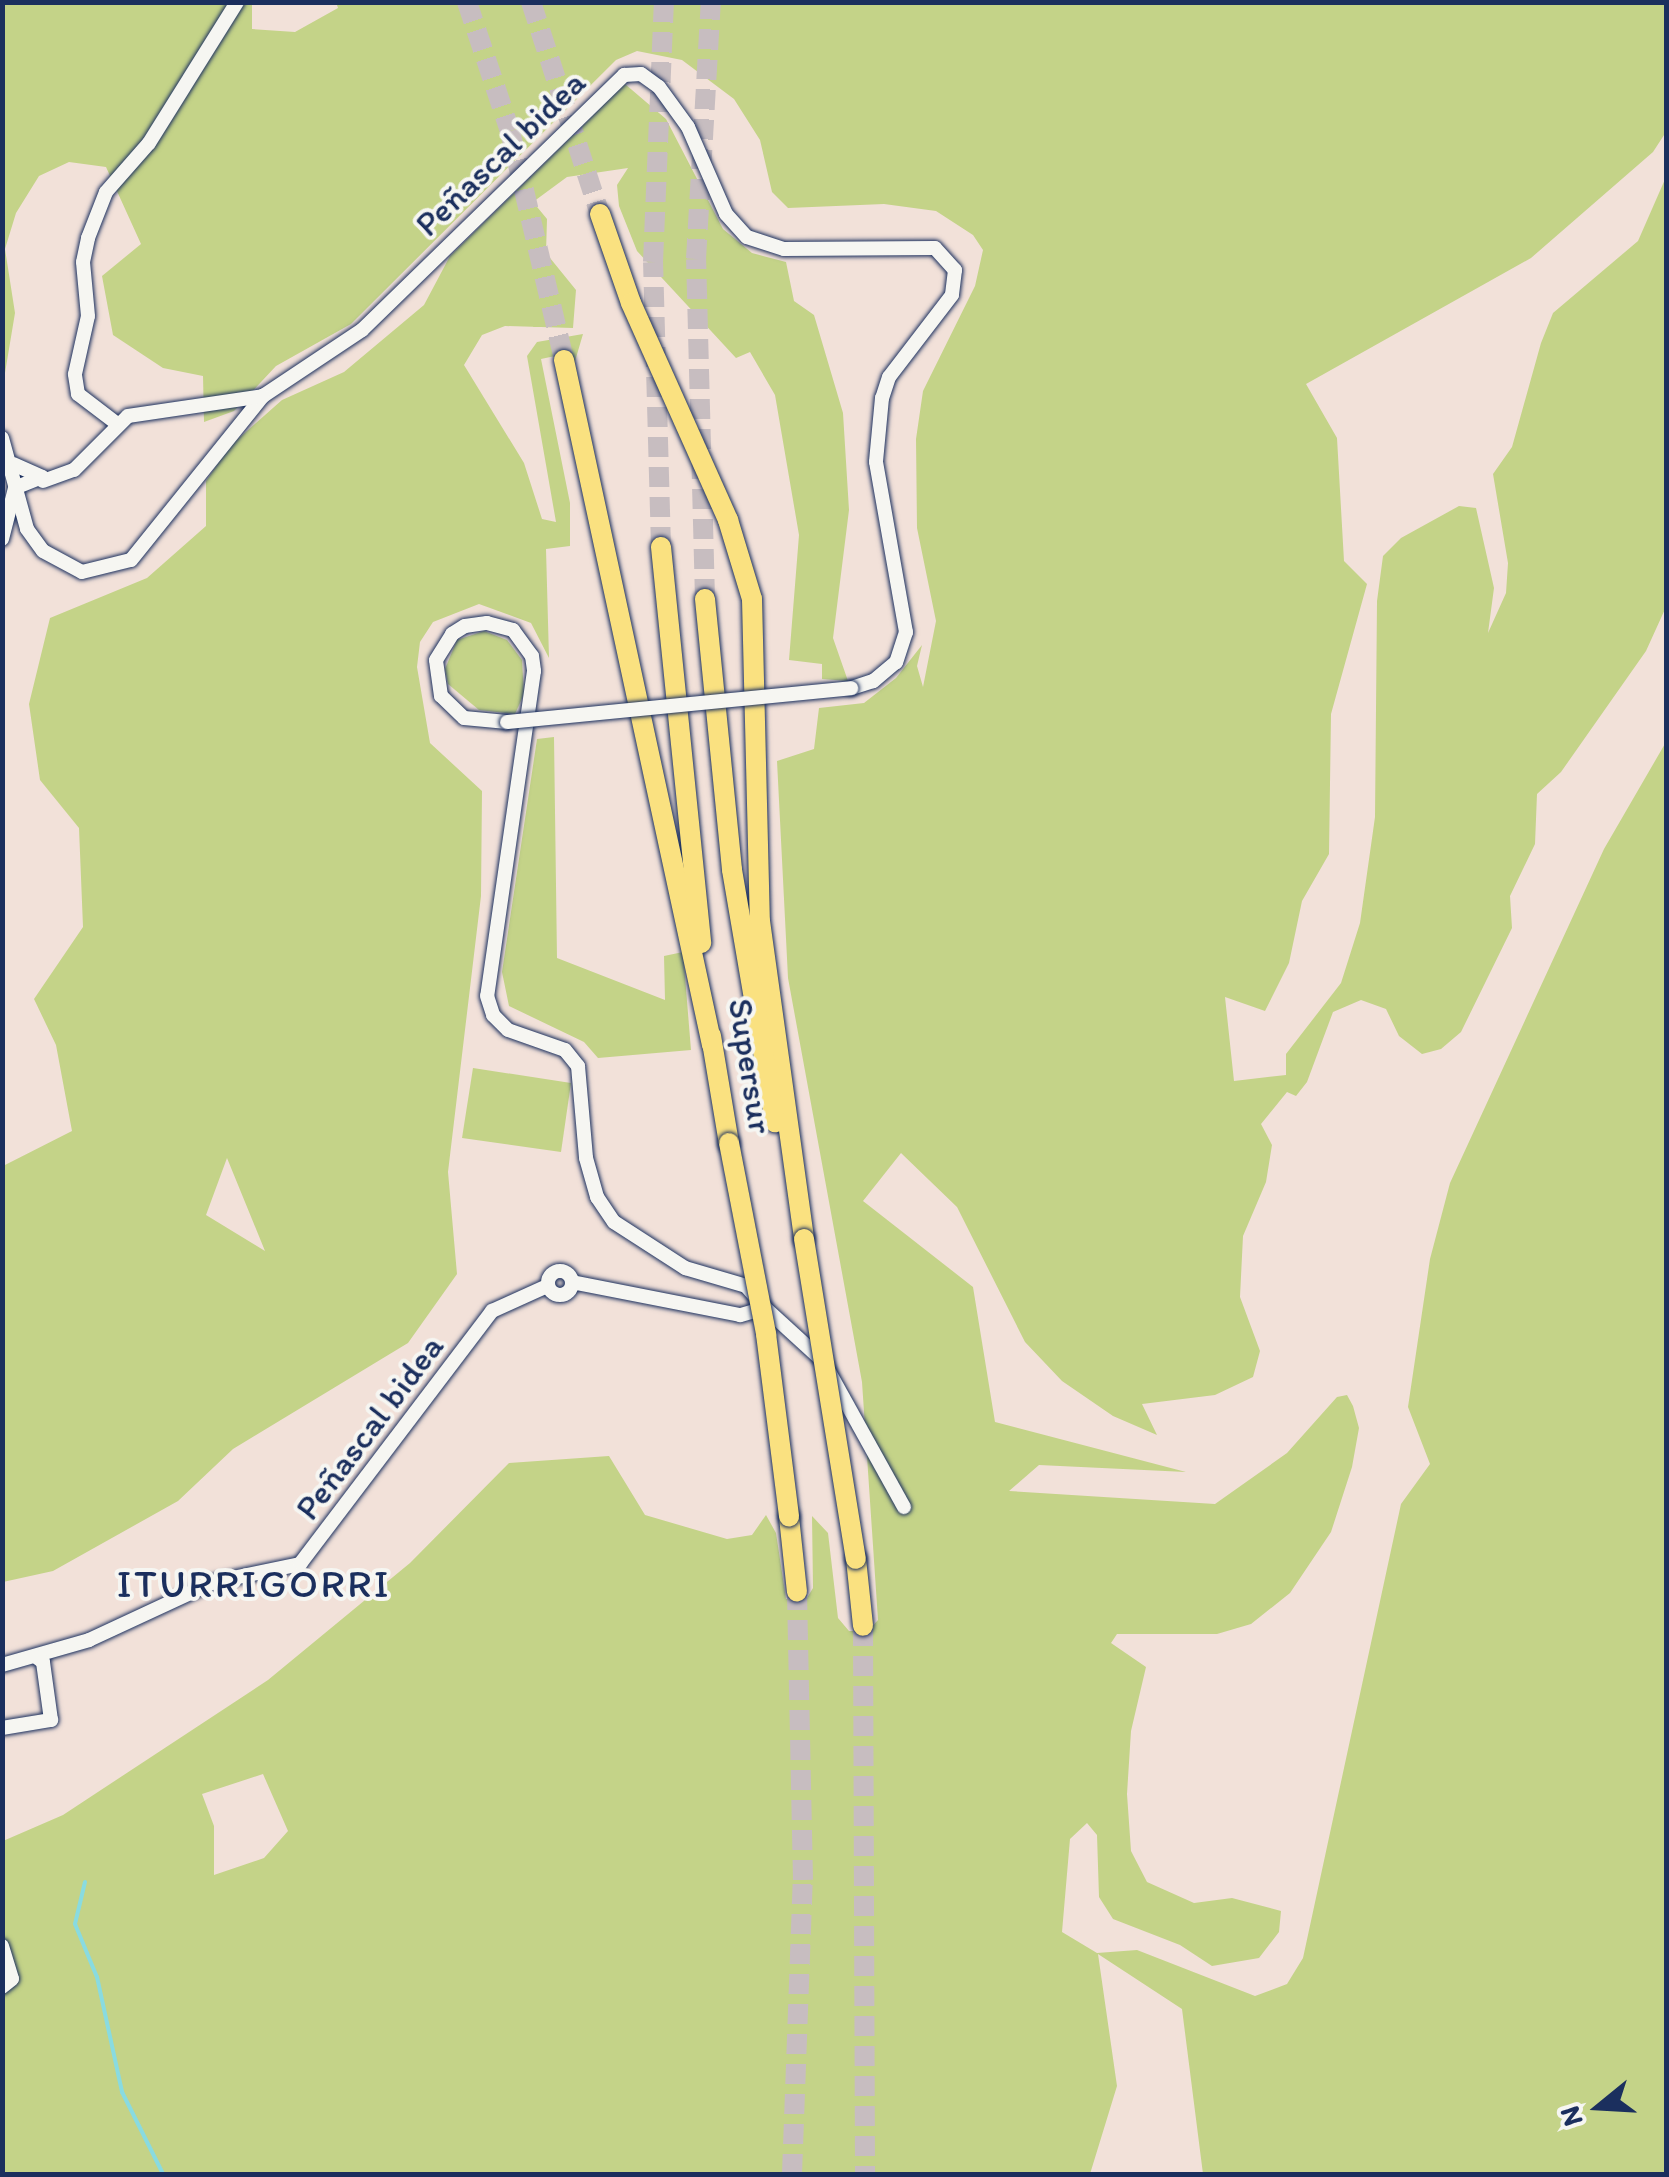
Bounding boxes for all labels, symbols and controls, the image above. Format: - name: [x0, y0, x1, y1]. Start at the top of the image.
- street label: Peñascal bidea: [406, 61, 594, 245]
- street label: Supersur: [720, 995, 782, 1137]
- street label: Peñascal bidea: [286, 1326, 452, 1528]
- district label: ITURRIGORRI: [118, 1559, 390, 1607]
- north arrow: [1549, 2057, 1649, 2157]
- text: N: [1551, 2102, 1590, 2131]

